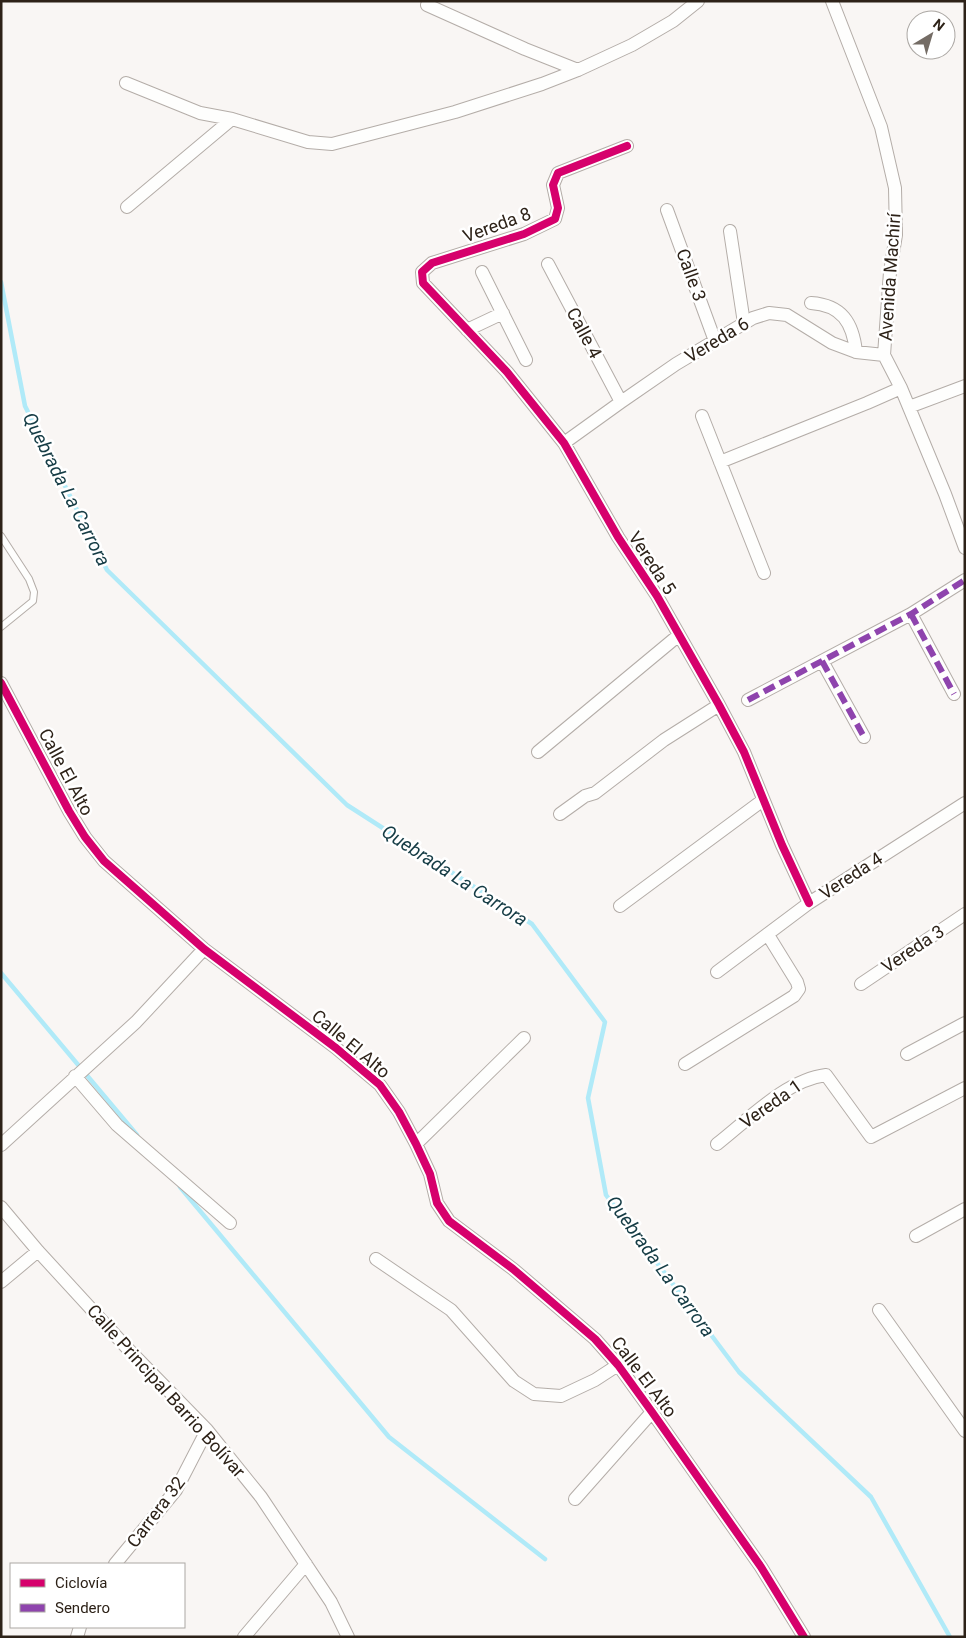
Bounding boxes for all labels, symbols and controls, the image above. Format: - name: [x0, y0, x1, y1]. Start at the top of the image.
- north arrow: [906, 10, 956, 60]
- text: N: [930, 15, 948, 34]
- street label: Vereda 8: [460, 203, 534, 246]
- street label: Avenida Machirí: [875, 212, 904, 342]
- street label: Calle 3: [672, 246, 711, 304]
- street label: Calle 4: [562, 304, 606, 362]
- street label: Vereda 6: [681, 312, 752, 367]
- water label: Quebrada La Carrora: [18, 409, 115, 570]
- street label: Vereda 5: [624, 527, 680, 598]
- street label: Calle El Alto: [35, 725, 98, 819]
- water label: Quebrada La Carrora: [377, 820, 532, 931]
- street label: Vereda 4: [815, 848, 886, 904]
- street label: Vereda 3: [878, 920, 948, 977]
- street label: Calle El Alto: [308, 1005, 395, 1082]
- street label: Vereda 1: [736, 1075, 806, 1132]
- water label: Quebrada La Carrora: [602, 1191, 720, 1342]
- street label: Calle Principal Barrio Bolívar: [83, 1300, 250, 1482]
- street label: Calle El Alto: [607, 1332, 682, 1421]
- street label: Carrera 32: [122, 1472, 189, 1551]
- legend: [10, 1563, 185, 1628]
- text: Ciclovía: [55, 1574, 108, 1592]
- text: Sendero: [55, 1599, 110, 1617]

